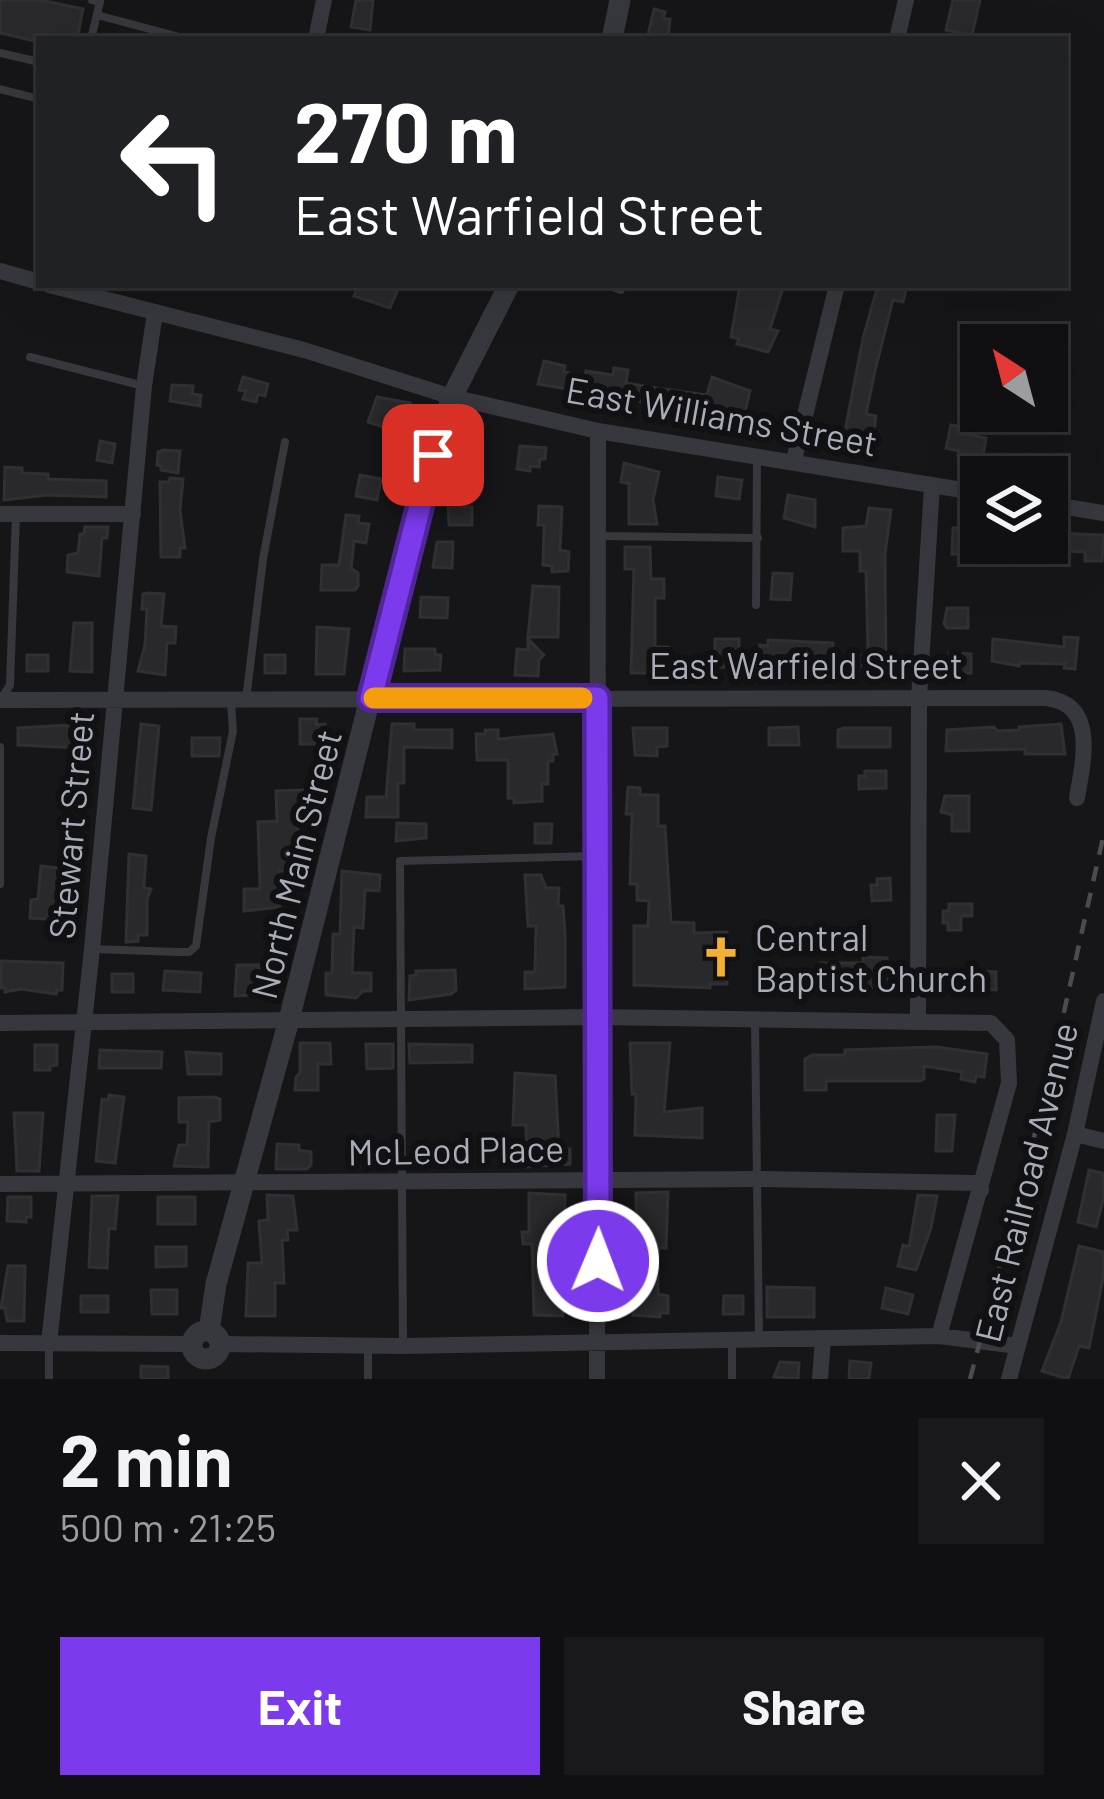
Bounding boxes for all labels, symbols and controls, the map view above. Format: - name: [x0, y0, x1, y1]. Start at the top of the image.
- text: 270 m: [294, 79, 518, 180]
- icon: left: [96, 84, 252, 240]
- text: East Warfield Street: [294, 181, 765, 246]
- north arrow: [960, 324, 1068, 432]
- map controls: [960, 324, 1068, 564]
- street label: East Williams Street: [563, 366, 881, 464]
- pin: [382, 404, 484, 506]
- icon: arrive: [400, 422, 466, 488]
- button: layers: [960, 456, 1068, 564]
- street label: East Warfield Street: [649, 643, 963, 686]
- street label: Stewart Street: [39, 709, 101, 941]
- street label: North Main Street: [241, 725, 349, 1003]
- place label: Central Baptist Church: [755, 915, 987, 999]
- church icon: Central Baptist Church: [698, 934, 744, 980]
- street label: East Railroad Avenue: [964, 1018, 1086, 1346]
- street label: McLeod Place: [347, 1126, 565, 1172]
- position arrow: [535, 1198, 661, 1324]
- text: 2 min: [60, 1415, 233, 1501]
- button: close: [918, 1418, 1044, 1544]
- text: 500 m · 21:25: [60, 1503, 276, 1550]
- button: Exit: [60, 1637, 540, 1775]
- button: Share: [564, 1637, 1044, 1775]

